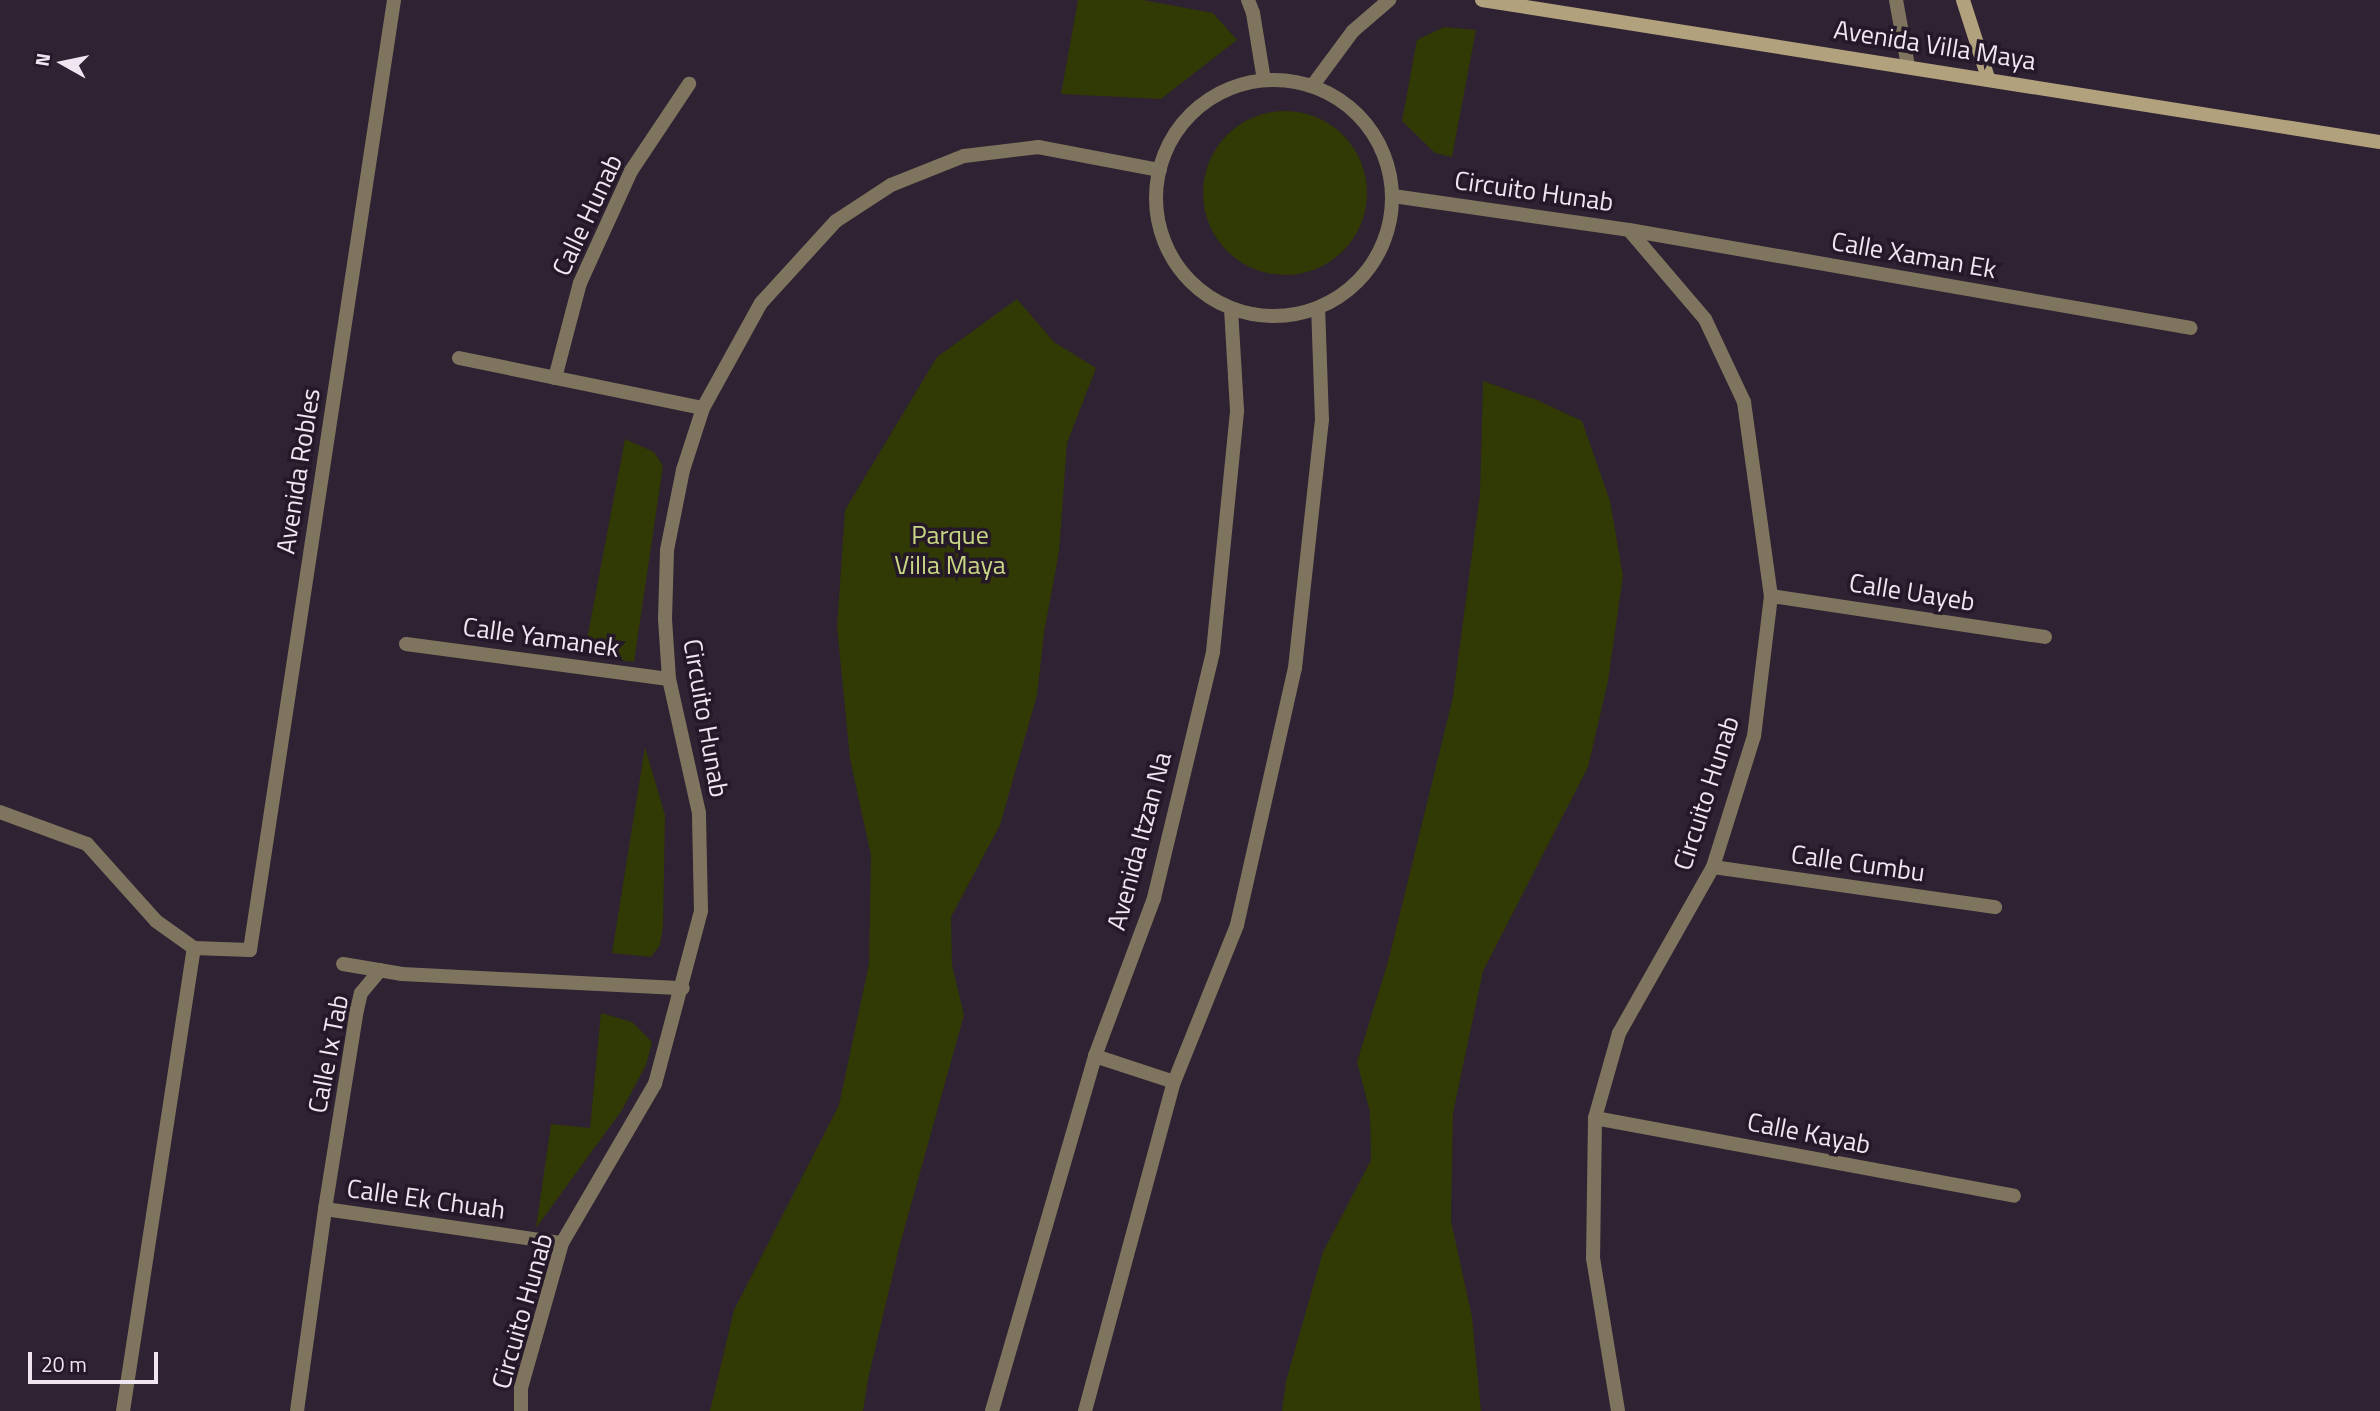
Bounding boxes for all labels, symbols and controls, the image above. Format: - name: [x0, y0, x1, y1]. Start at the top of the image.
- street label: Avenida Villa Maya: [1832, 14, 2038, 76]
- north arrow: [28, 28, 98, 98]
- text: N: [26, 51, 57, 68]
- street label: Calle Hunab: [545, 149, 629, 281]
- street label: Circuito Hunab: [1453, 164, 1615, 218]
- street label: Calle Xaman Ek: [1829, 225, 1999, 285]
- street label: Avenida Robles: [270, 386, 326, 556]
- park label: Parque Villa Maya: [894, 519, 1006, 580]
- street label: Calle Uayeb: [1847, 567, 1977, 617]
- street label: Calle Yamanek: [461, 611, 621, 663]
- street label: Circuito Hunab: [677, 637, 735, 799]
- street label: Circuito Hunab: [1666, 712, 1746, 874]
- street label: Avenida Itzan Na: [1100, 748, 1178, 934]
- street label: Calle Cumbu: [1789, 838, 1927, 888]
- street label: Calle Ix Tab: [301, 992, 355, 1116]
- street label: Calle Kayab: [1745, 1106, 1873, 1160]
- street label: Calle Ek Chuah: [345, 1172, 507, 1226]
- street label: Circuito Hunab: [485, 1230, 559, 1392]
- scale bar: [32, 1338, 161, 1382]
- text: 20 m: [41, 1348, 87, 1380]

